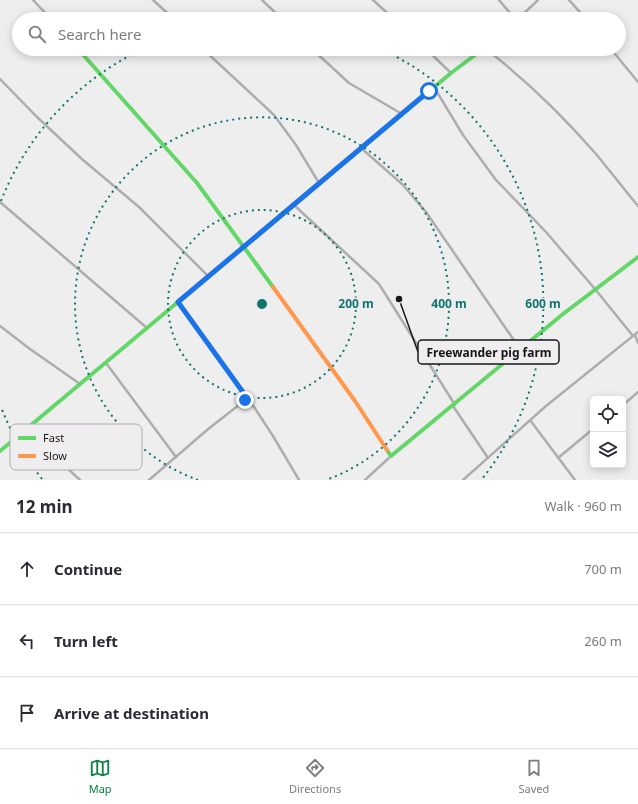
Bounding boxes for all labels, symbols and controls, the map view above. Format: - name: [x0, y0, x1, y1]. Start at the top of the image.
- search box: [12, 12, 626, 56]
- icon: search: [26, 23, 48, 45]
- text: Search here: [58, 24, 141, 44]
- route start: [420, 82, 438, 100]
- text: 200 m: [338, 295, 374, 312]
- text: 400 m: [431, 295, 467, 312]
- text: 600 m: [525, 295, 561, 312]
- centre of rings: [255, 297, 269, 311]
- callout: Freewander pig farm: [418, 340, 559, 364]
- text: Freewander pig farm: [426, 344, 552, 361]
- route end: [236, 391, 254, 409]
- map controls: [590, 396, 626, 468]
- button: locate: [590, 396, 626, 432]
- legend: [10, 424, 142, 470]
- text: Fast: [43, 430, 64, 445]
- button: layers: [590, 432, 626, 468]
- text: Slow: [43, 448, 67, 463]
- text: 12 min: [16, 495, 73, 518]
- text: Walk · 960 m: [544, 497, 622, 515]
- icon: ahead: [16, 558, 38, 580]
- text: Continue: [54, 559, 122, 579]
- text: 700 m: [584, 560, 622, 578]
- icon: left: [16, 630, 38, 652]
- text: Turn left: [54, 631, 118, 651]
- text: 260 m: [584, 632, 622, 650]
- icon: arrive: [16, 702, 38, 724]
- text: Arrive at destination: [54, 703, 209, 723]
- tab: Map: [89, 757, 112, 796]
- tab: Directions: [289, 757, 341, 796]
- tab: Saved: [519, 757, 549, 796]

